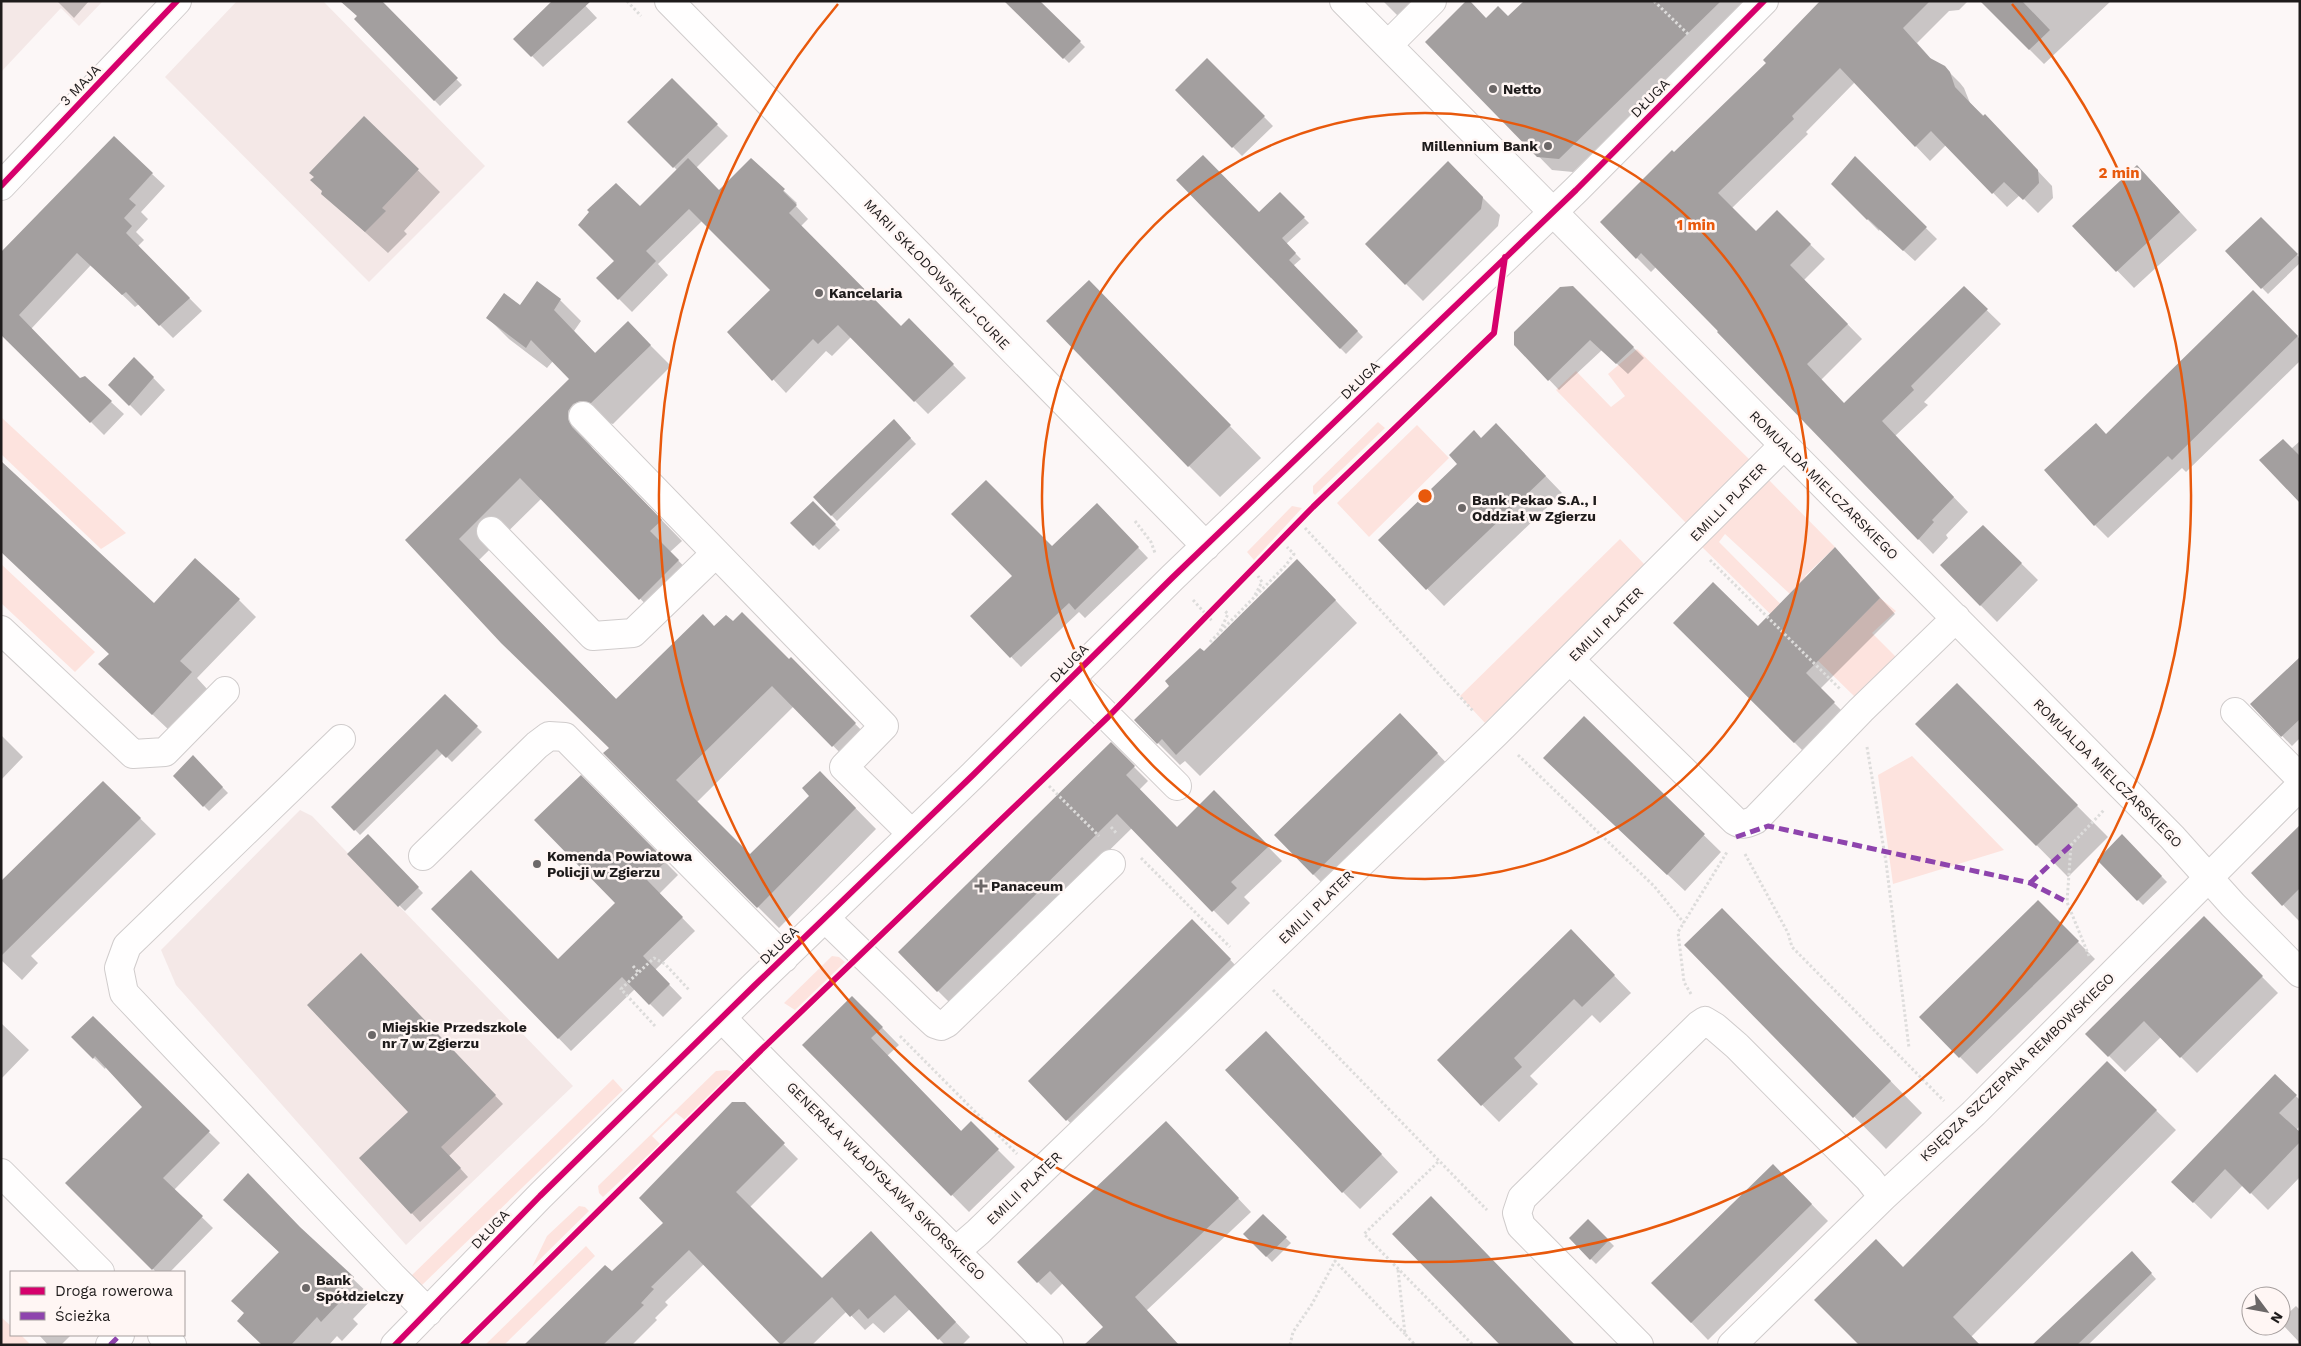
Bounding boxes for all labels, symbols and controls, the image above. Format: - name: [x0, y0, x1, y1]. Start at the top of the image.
- street label: 3 MAJA: [57, 61, 103, 109]
- street label: DŁUGA: [1627, 75, 1673, 121]
- place label: Netto: [1503, 81, 1541, 97]
- marker: Netto: [1487, 83, 1499, 95]
- place label: Millennium Bank: [1422, 138, 1538, 154]
- marker: Millennium Bank: [1542, 140, 1554, 152]
- text: 2 min: [2098, 164, 2140, 182]
- street label: MARII SKŁODOWSKIEJ-CURIE: [861, 196, 1013, 352]
- text: 1 min: [1677, 216, 1715, 234]
- place label: Kancelaria: [829, 285, 903, 301]
- marker: Kancelaria: [813, 287, 825, 299]
- street label: DŁUGA: [1337, 358, 1383, 402]
- street label: ROMUALDA MIELCZARSKIEGO: [1746, 407, 1902, 563]
- street label: EMILLI PLATER: [1687, 460, 1769, 544]
- centre of rings: [1416, 487, 1434, 505]
- place label: Bank Pekao S.A., I Oddział w Zgierzu: [1472, 492, 1597, 524]
- marker: Bank Pekao S.A., I Oddział w Zgierzu: [1456, 502, 1468, 514]
- street label: EMILII PLATER: [1566, 584, 1646, 664]
- street label: DŁUGA: [1046, 640, 1092, 686]
- street label: ROMUALDA MIELCZARSKIEGO: [2030, 695, 2186, 851]
- place label: Komenda Powiatowa Policji w Zgierzu: [547, 848, 693, 880]
- marker: Komenda Powiatowa Policji w Zgierzu: [531, 858, 543, 870]
- street label: EMILII PLATER: [1275, 867, 1357, 947]
- place label: Panaceum: [991, 878, 1063, 894]
- marker: Panaceum: [975, 880, 987, 892]
- street label: DŁUGA: [756, 923, 802, 967]
- street label: KSIĘDZA SZCZEPANA REMBOWSKIEGO: [1917, 970, 2117, 1164]
- place label: Miejskie Przedszkole nr 7 w Zgierzu: [382, 1019, 527, 1051]
- marker: Miejskie Przedszkole nr 7 w Zgierzu: [366, 1029, 378, 1041]
- street label: GENERAŁA WŁADYSŁAWA SIKORSKIEGO: [784, 1079, 988, 1283]
- street label: EMILII PLATER: [983, 1148, 1065, 1228]
- street label: DŁUGA: [468, 1206, 512, 1252]
- legend: [10, 1271, 185, 1336]
- place label: Bank Spółdzielczy: [316, 1272, 404, 1304]
- text: Droga rowerowa: [55, 1282, 173, 1300]
- marker: Bank Spółdzielczy: [300, 1282, 312, 1294]
- north arrow: [2241, 1286, 2291, 1336]
- text: Ścieżka: [55, 1306, 111, 1325]
- text: N: [2267, 1309, 2287, 1327]

